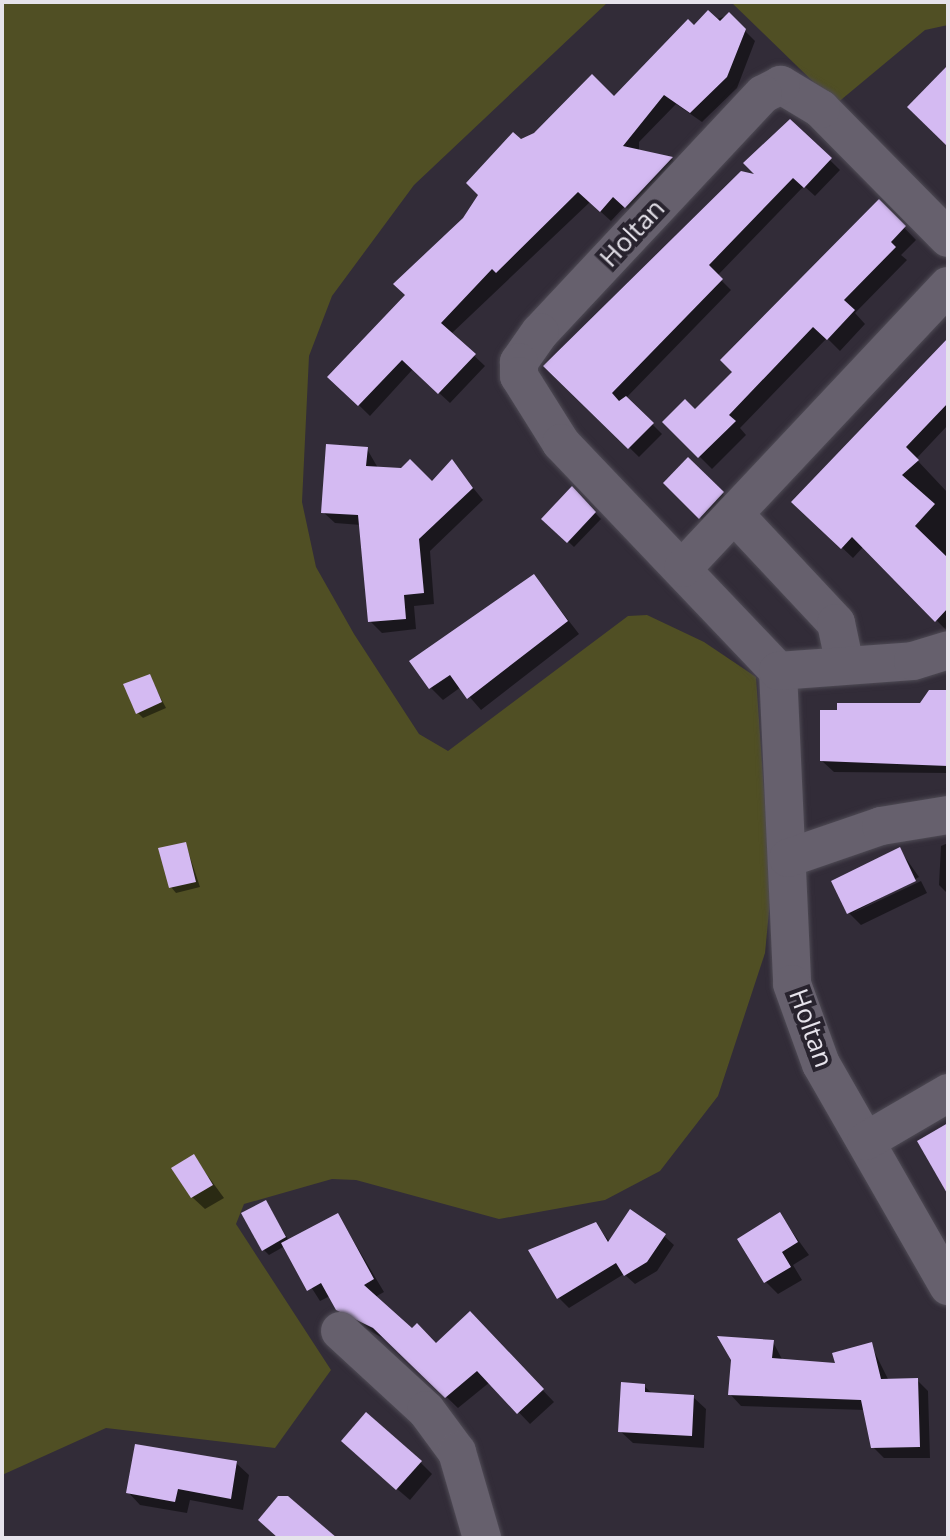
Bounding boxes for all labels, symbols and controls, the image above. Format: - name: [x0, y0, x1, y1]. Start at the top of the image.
- street label: Holtan: [593, 193, 671, 273]
- street label: Holtan: [782, 985, 840, 1071]

